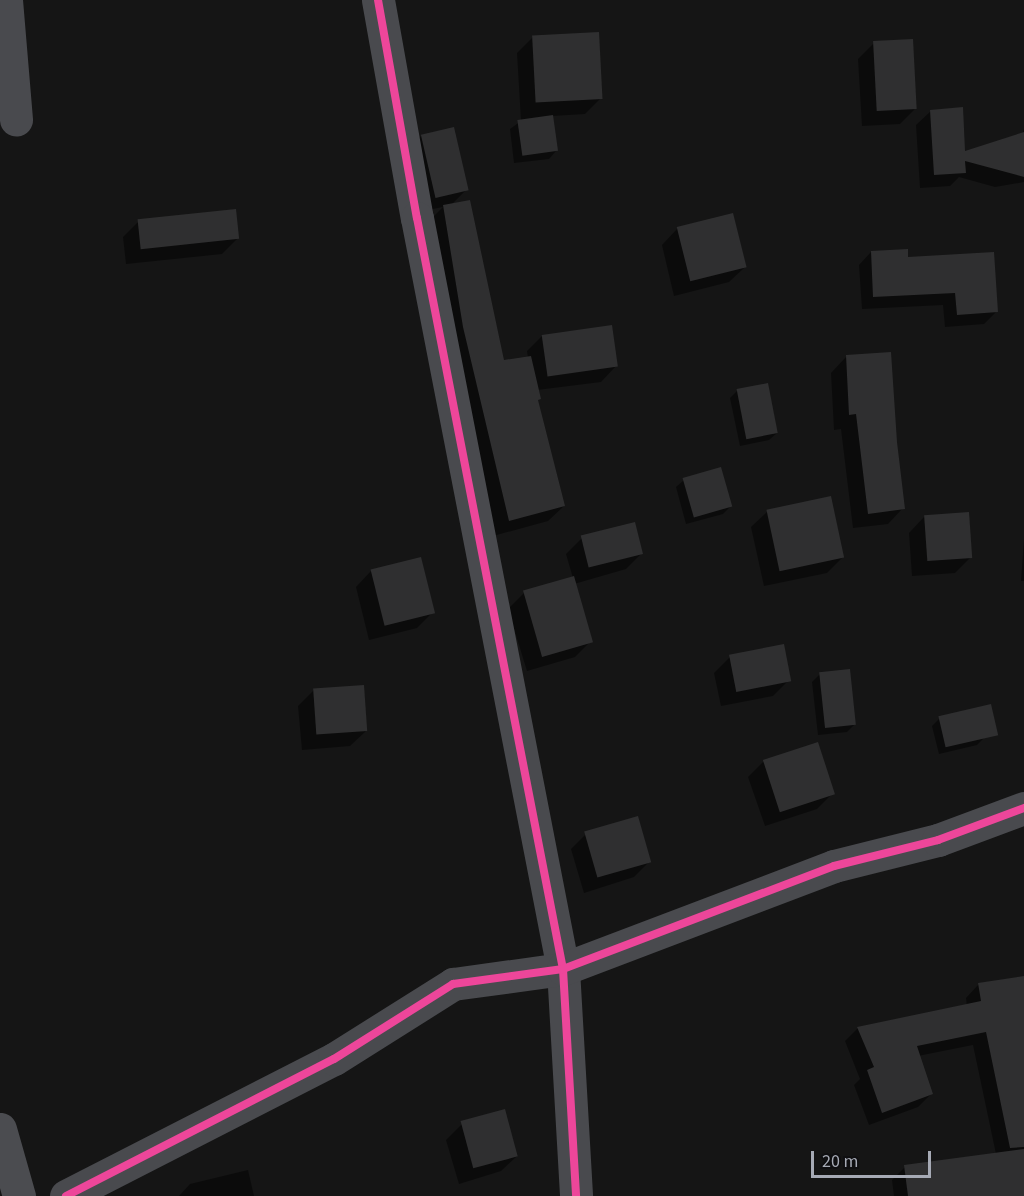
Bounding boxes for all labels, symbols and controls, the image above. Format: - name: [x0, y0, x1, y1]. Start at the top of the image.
- scale bar: [814, 1139, 934, 1177]
- text: 20 m: [822, 1149, 858, 1174]

